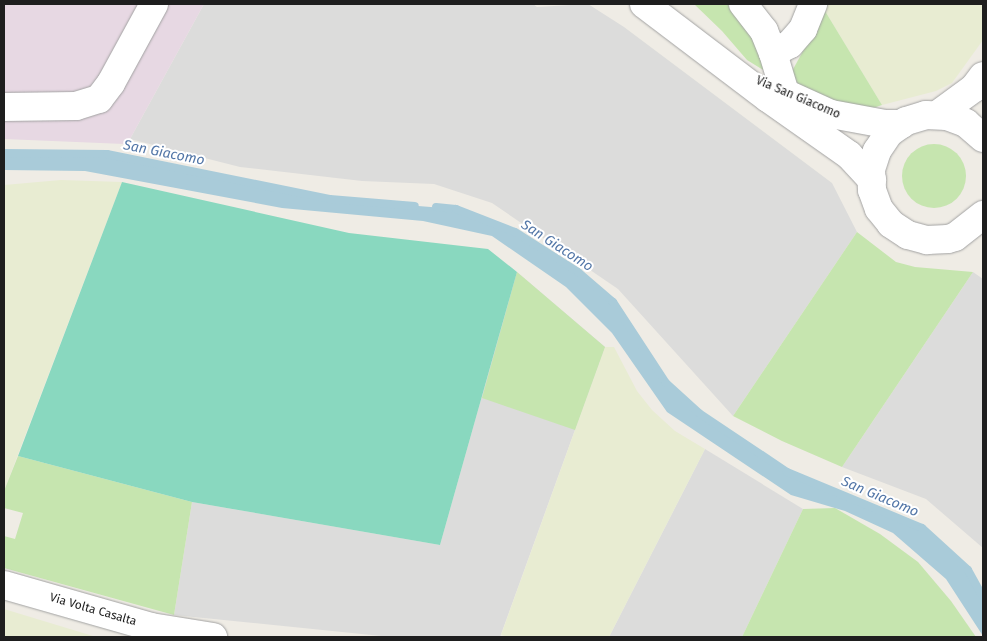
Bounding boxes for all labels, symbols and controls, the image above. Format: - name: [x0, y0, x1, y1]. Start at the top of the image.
- street label: Via San Giacomo: [754, 74, 842, 122]
- water label: San Giacomo: [122, 137, 206, 169]
- water label: San Giacomo: [518, 217, 596, 275]
- water label: San Giacomo: [839, 473, 921, 521]
- street label: Via Volta Casalta: [48, 591, 138, 629]

